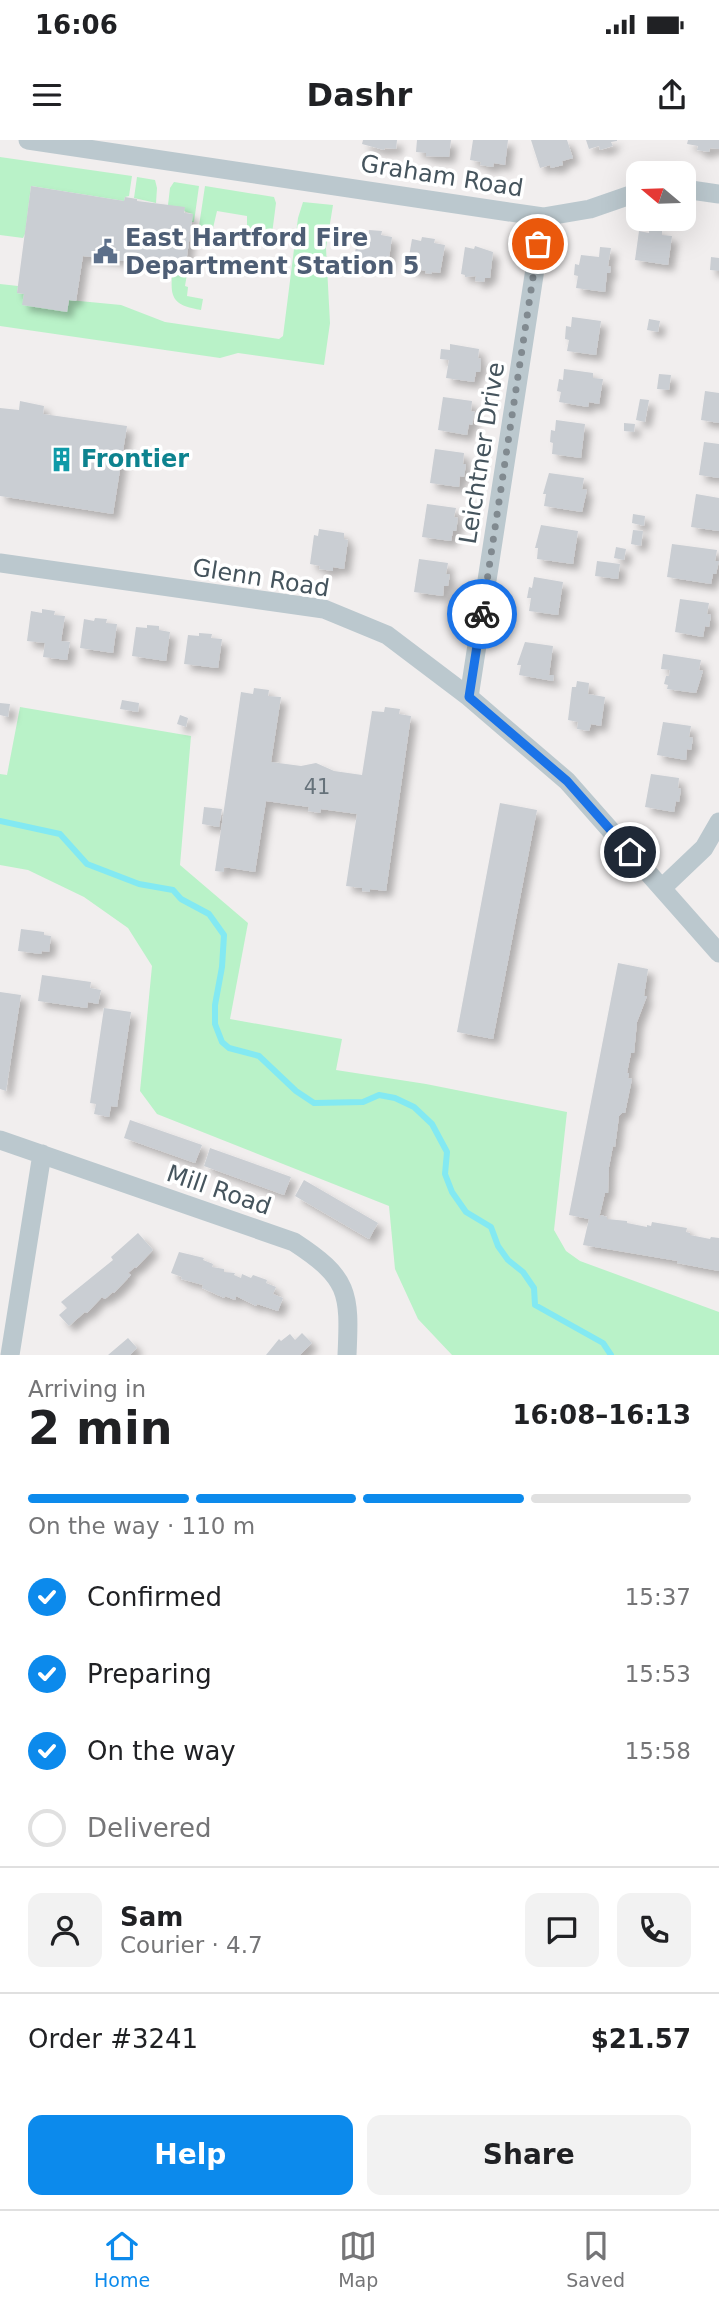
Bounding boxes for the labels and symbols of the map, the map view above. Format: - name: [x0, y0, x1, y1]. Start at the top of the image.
- street label: Graham Road: [359, 149, 525, 203]
- north arrow: [626, 161, 696, 231]
- pin: [508, 214, 568, 274]
- place label: East Hartford Fire Department Station 5: [125, 224, 419, 280]
- public building icon: East Hartford Fire Department Station 5: [91, 238, 119, 266]
- street label: Leichtner Drive: [454, 360, 510, 546]
- building icon: Frontier: [47, 445, 75, 473]
- place label: Frontier: [81, 445, 189, 473]
- street label: Glenn Road: [191, 553, 331, 603]
- courier: [447, 579, 517, 649]
- house number: 41: [304, 775, 330, 799]
- pin: [600, 822, 660, 882]
- street label: Mill Road: [163, 1159, 275, 1221]

